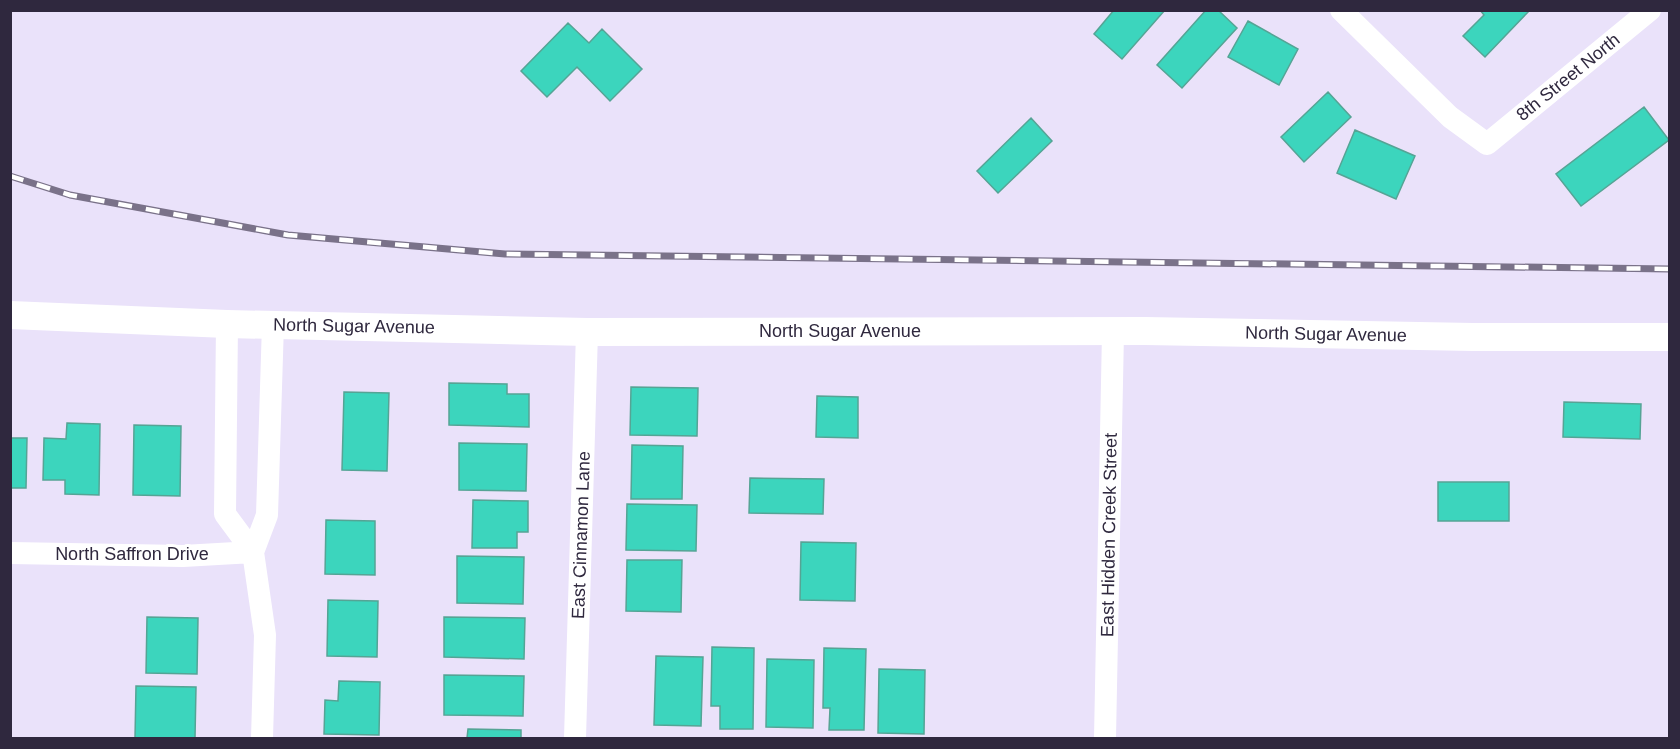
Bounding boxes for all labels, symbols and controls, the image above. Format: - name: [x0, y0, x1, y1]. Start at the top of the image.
- street label: 8th Street North: [1512, 29, 1624, 125]
- street label: North Sugar Avenue: [273, 315, 435, 337]
- street label: North Sugar Avenue: [759, 321, 921, 341]
- street label: North Sugar Avenue: [1245, 323, 1407, 345]
- street label: East Hidden Creek Street: [1097, 433, 1121, 637]
- street label: East Cinnamon Lane: [568, 451, 594, 619]
- street label: North Saffron Drive: [55, 544, 209, 564]

